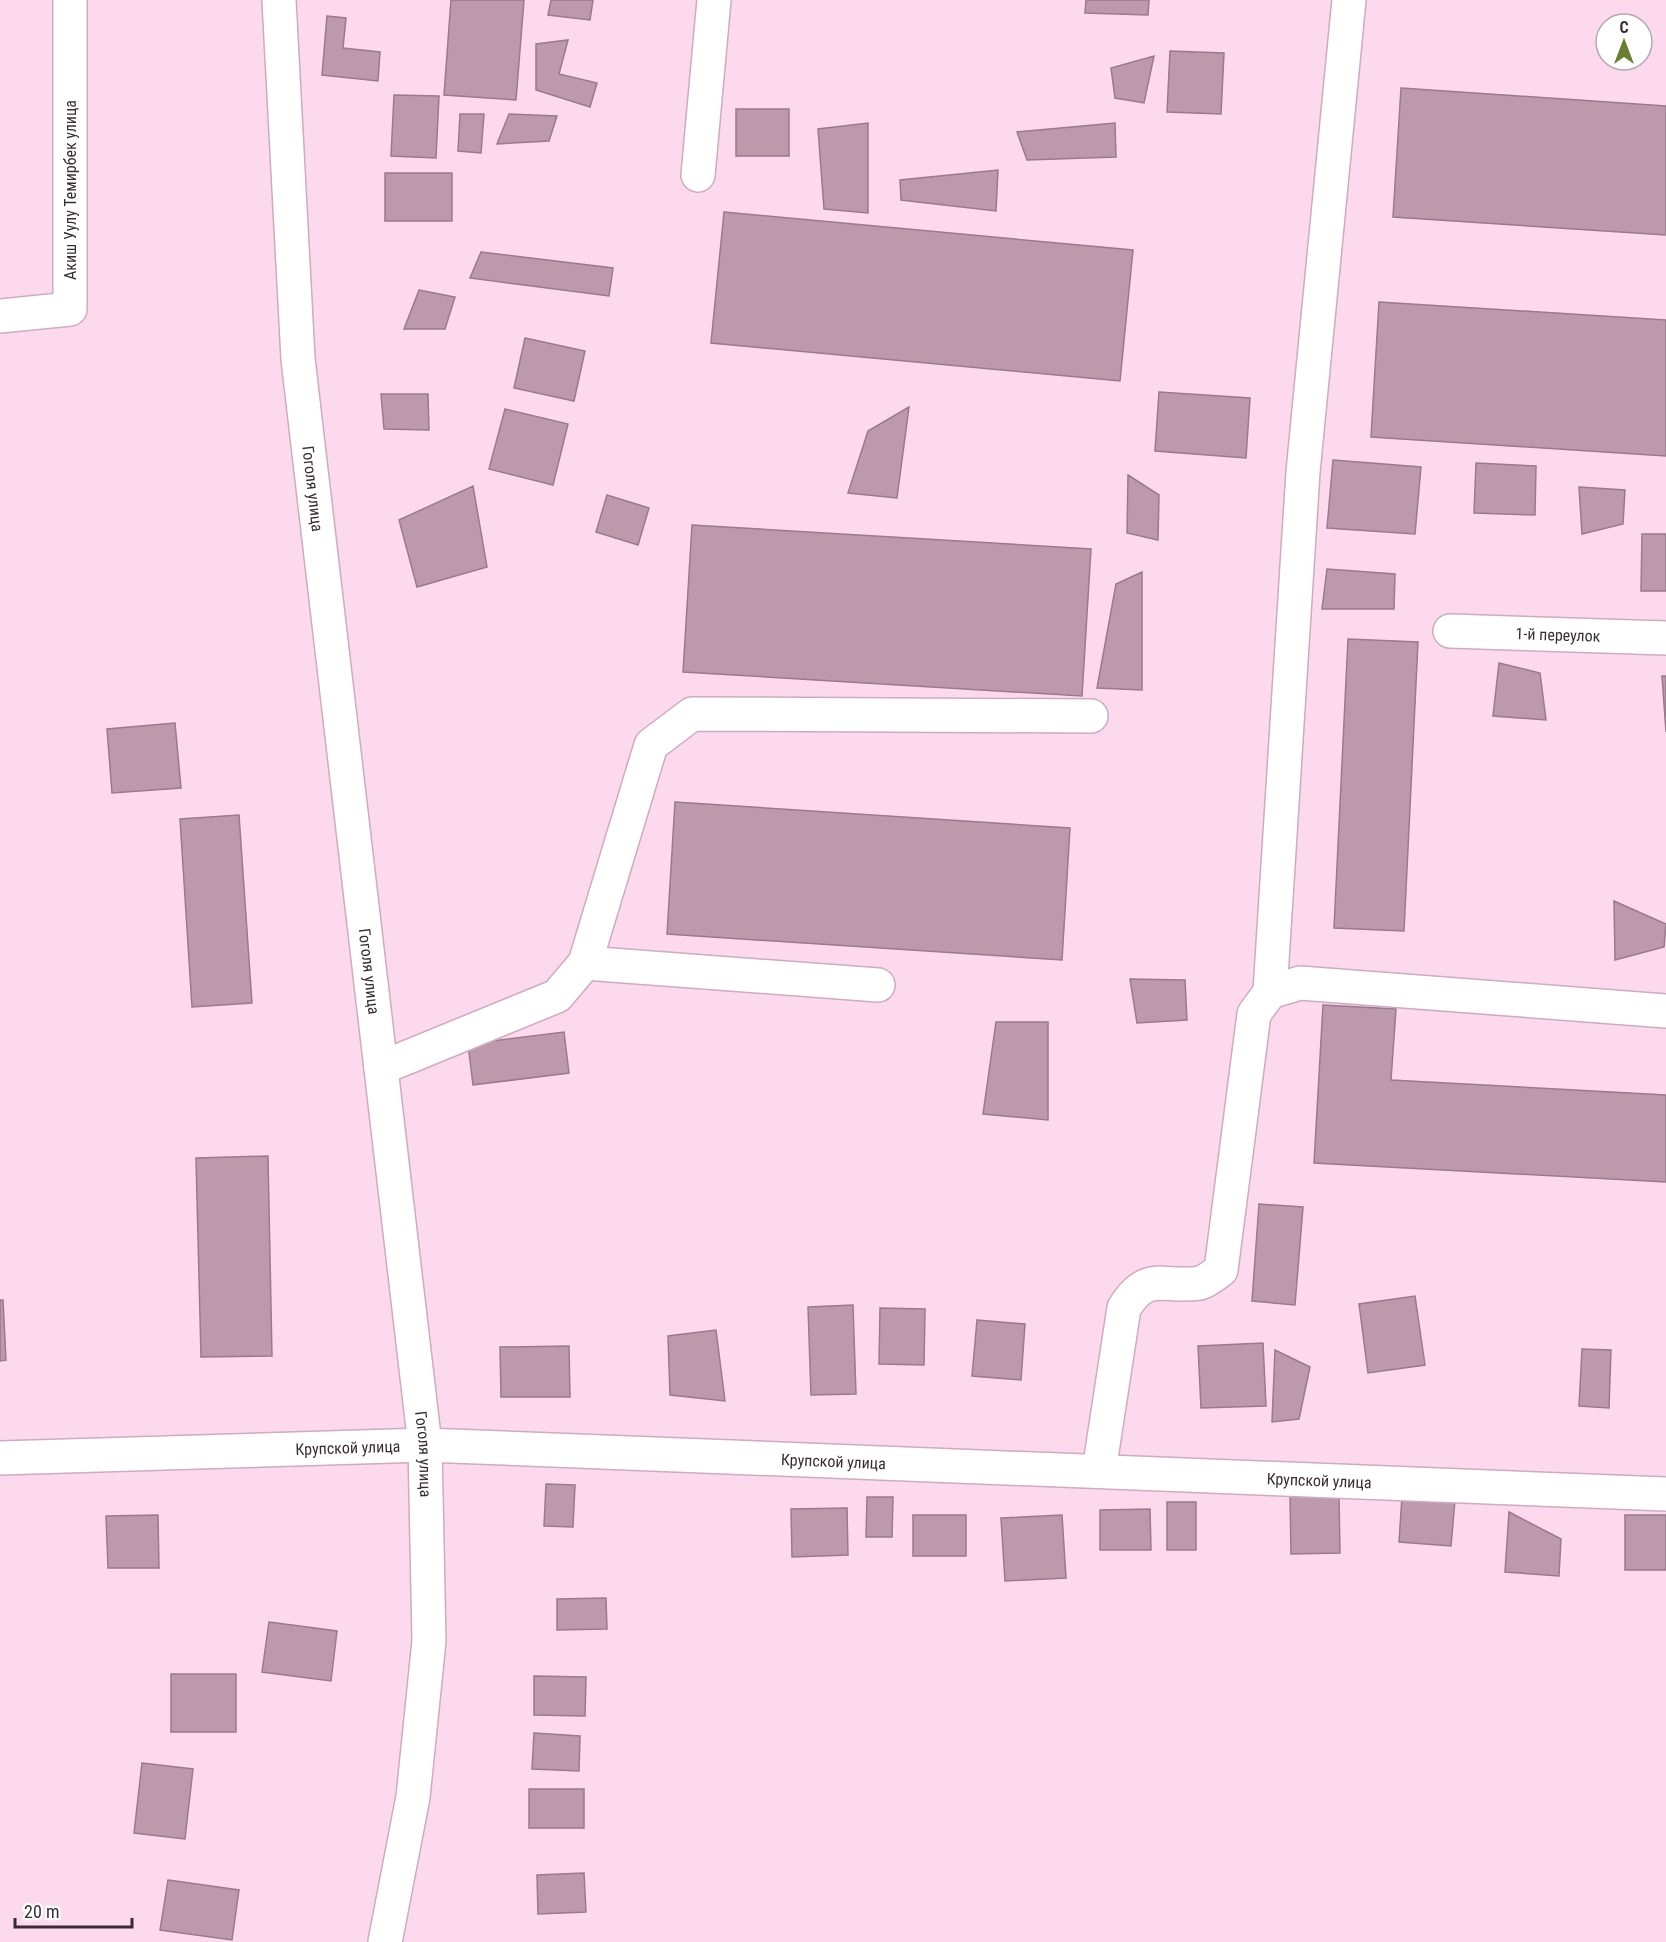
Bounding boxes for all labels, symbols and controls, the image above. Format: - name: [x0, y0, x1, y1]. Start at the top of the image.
- north arrow: [1594, 12, 1654, 72]
- text: С: [1619, 18, 1629, 37]
- street label: Акиш Уулу Темирбек улица: [61, 100, 80, 280]
- street label: Гоголя улица: [299, 445, 328, 533]
- street label: 1-й переулок: [1515, 624, 1601, 645]
- street label: Гоголя улица: [355, 927, 384, 1015]
- street label: Гоголя улица: [412, 1410, 436, 1497]
- street label: Крупской улица: [295, 1436, 401, 1458]
- street label: Крупской улица: [781, 1450, 886, 1473]
- street label: Крупской улица: [1266, 1469, 1372, 1492]
- scale bar: [15, 1891, 132, 1929]
- text: 20 m: [24, 1901, 59, 1922]

